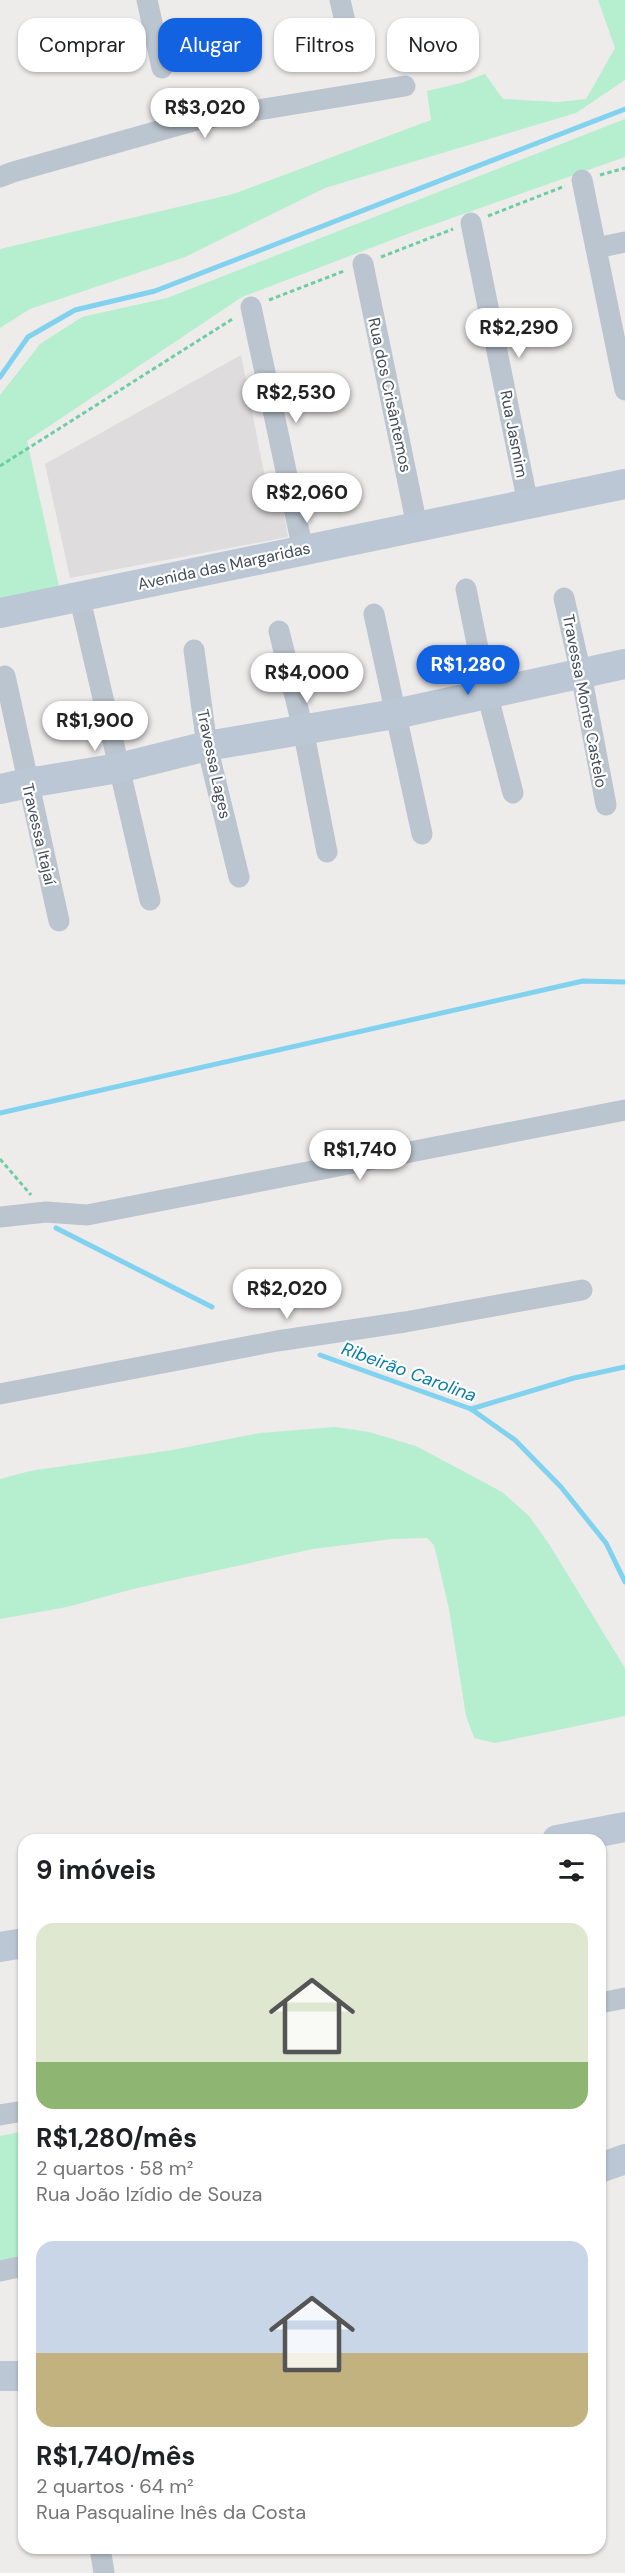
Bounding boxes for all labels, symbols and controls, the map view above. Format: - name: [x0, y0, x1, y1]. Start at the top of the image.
- chip: Comprar: [18, 18, 146, 72]
- chip: Alugar: [158, 18, 262, 72]
- chip: Filtros: [274, 18, 375, 72]
- chip: Novo: [387, 18, 479, 72]
- pin: R$3,020: [150, 88, 260, 139]
- text: R$3,020: [164, 94, 246, 120]
- pin: R$2,290: [464, 308, 574, 359]
- text: R$2,290: [479, 314, 559, 340]
- street label: Rua dos Crisântemos: [363, 316, 417, 474]
- pin: R$2,530: [241, 373, 351, 424]
- text: R$2,530: [256, 379, 336, 405]
- street label: Rua Jasmim: [495, 388, 533, 480]
- pin: R$2,060: [252, 473, 362, 524]
- text: R$2,060: [266, 479, 348, 505]
- street label: Avenida das Margaridas: [136, 537, 312, 595]
- street label: Travessa Monte Castelo: [558, 613, 612, 789]
- pin: R$1,280: [413, 645, 523, 696]
- text: R$1,280: [430, 651, 506, 677]
- pin: R$4,000: [252, 653, 362, 704]
- text: R$4,000: [265, 659, 349, 685]
- pin: R$1,900: [40, 701, 150, 752]
- text: R$1,900: [56, 707, 134, 733]
- street label: Travessa Lages: [192, 707, 236, 821]
- street label: Travessa Itajaí: [17, 781, 61, 887]
- pin: R$1,740: [305, 1130, 415, 1181]
- text: R$1,740: [323, 1136, 397, 1162]
- pin: R$2,020: [232, 1269, 342, 1320]
- text: R$2,020: [247, 1275, 327, 1301]
- water label: Ribeirão Carolina: [338, 1336, 480, 1408]
- text: 9 imóveis: [36, 1853, 156, 1887]
- icon: filters: [555, 1854, 588, 1887]
- icon: home: [258, 1962, 366, 2070]
- text: R$1,280/mês: [36, 2121, 197, 2155]
- text: 2 quartos · 58 m²: [36, 2155, 193, 2181]
- text: Rua João Izídio de Souza: [36, 2181, 262, 2207]
- icon: home: [258, 2280, 366, 2388]
- text: R$1,740/mês: [36, 2439, 195, 2473]
- text: 2 quartos · 64 m²: [36, 2473, 194, 2499]
- text: Rua Pasqualine Inês da Costa: [36, 2499, 306, 2525]

